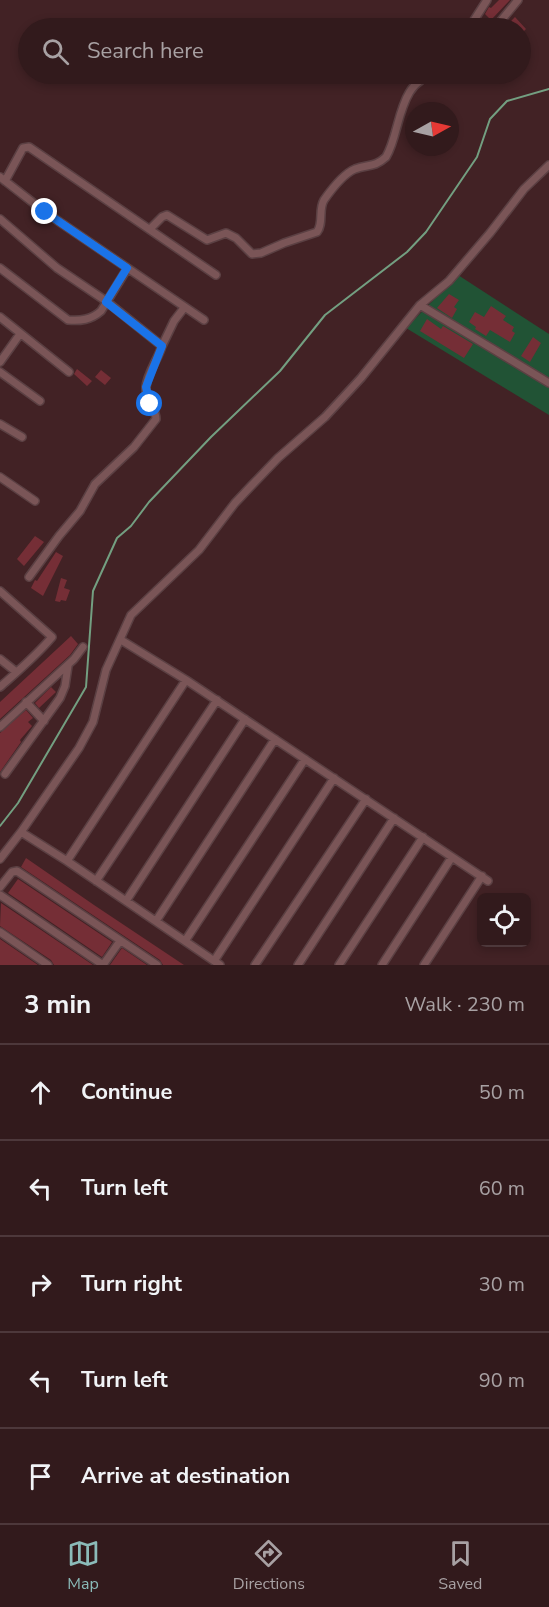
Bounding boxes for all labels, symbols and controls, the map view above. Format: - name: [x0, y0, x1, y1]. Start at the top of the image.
- search box: [18, 18, 531, 84]
- icon: search: [39, 35, 72, 68]
- text: Search here: [87, 36, 204, 66]
- north arrow: [405, 102, 459, 156]
- route end: [31, 198, 57, 224]
- route start: [136, 390, 162, 416]
- map controls: [477, 893, 531, 947]
- button: locate: [477, 893, 531, 947]
- text: 3 min: [24, 987, 91, 1022]
- text: Walk · 230 m: [405, 991, 525, 1018]
- icon: ahead: [24, 1076, 57, 1109]
- text: Continue: [81, 1077, 172, 1107]
- text: 50 m: [479, 1079, 525, 1106]
- icon: left: [24, 1172, 57, 1205]
- text: Turn left: [81, 1173, 168, 1203]
- text: 60 m: [479, 1175, 525, 1202]
- icon: right: [24, 1268, 57, 1301]
- text: Turn right: [81, 1269, 182, 1299]
- text: 30 m: [479, 1271, 525, 1298]
- icon: left: [24, 1364, 57, 1397]
- text: Turn left: [81, 1365, 168, 1395]
- text: 90 m: [479, 1367, 525, 1394]
- icon: arrive: [24, 1460, 57, 1493]
- text: Arrive at destination: [81, 1461, 290, 1491]
- tab: Map: [67, 1537, 100, 1595]
- tab: Directions: [233, 1537, 305, 1595]
- tab: Saved: [438, 1537, 482, 1595]

